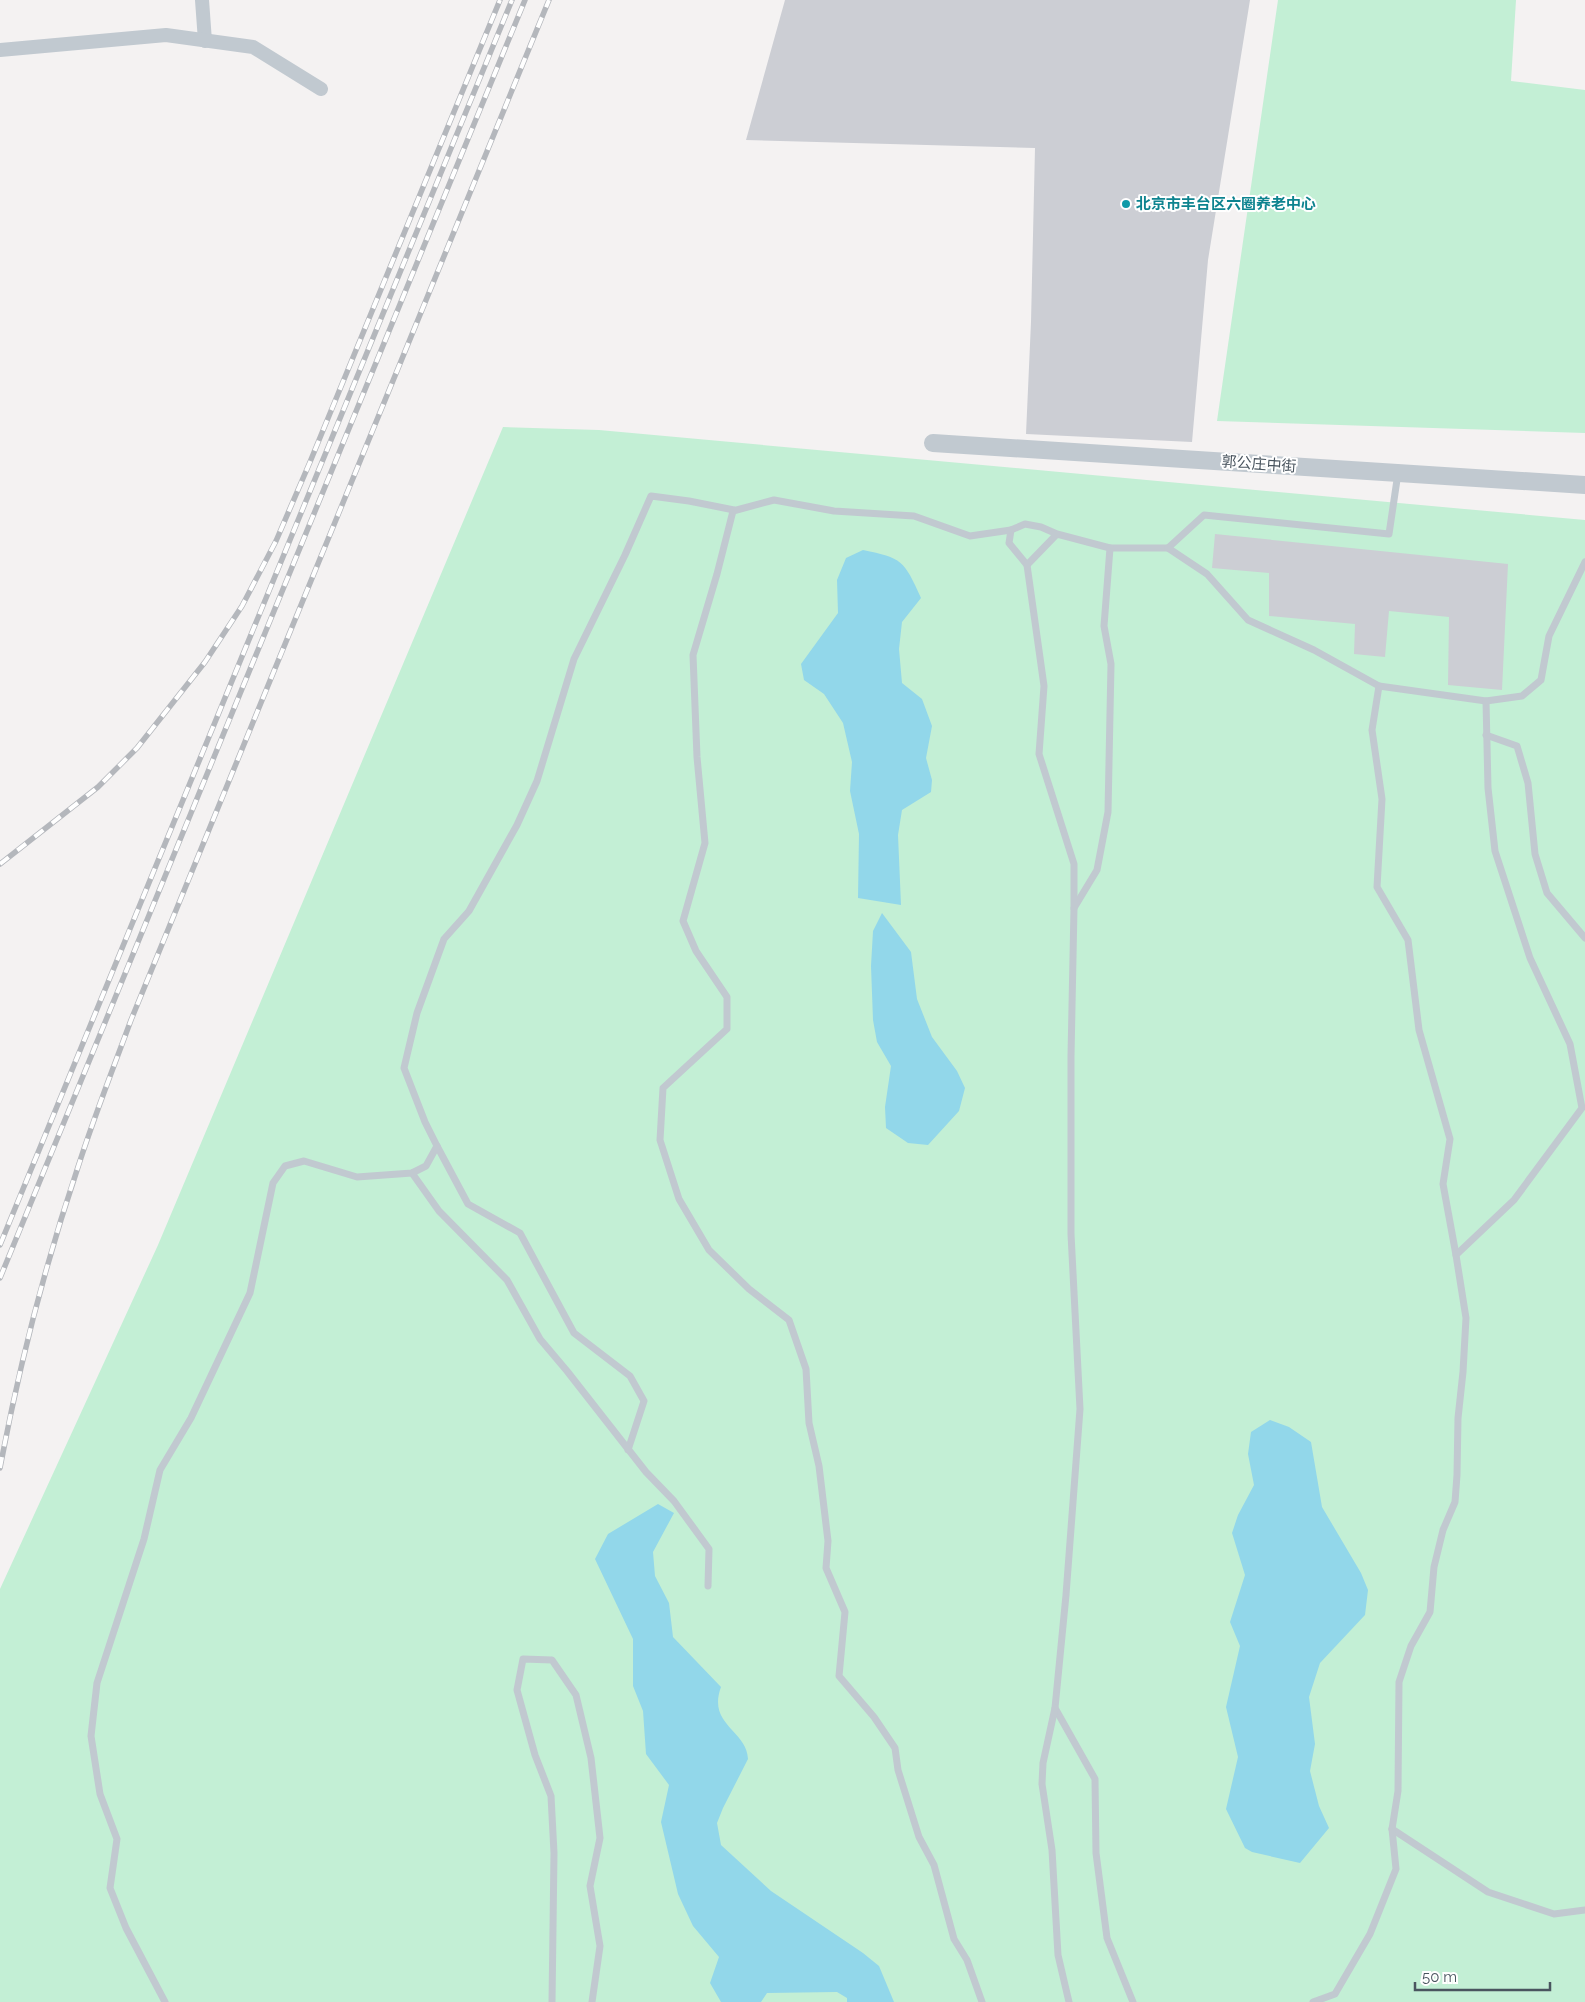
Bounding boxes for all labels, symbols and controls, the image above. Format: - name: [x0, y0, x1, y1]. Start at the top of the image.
- place label: 北京市丰台区六圈养老中心: [1136, 195, 1316, 213]
- marker: 北京市丰台区六圈养老中心: [1120, 198, 1132, 210]
- street label: 郭公庄中街: [1221, 452, 1297, 476]
- scale bar: [1415, 1960, 1550, 1992]
- text: 50 m: [1422, 1968, 1457, 1986]

